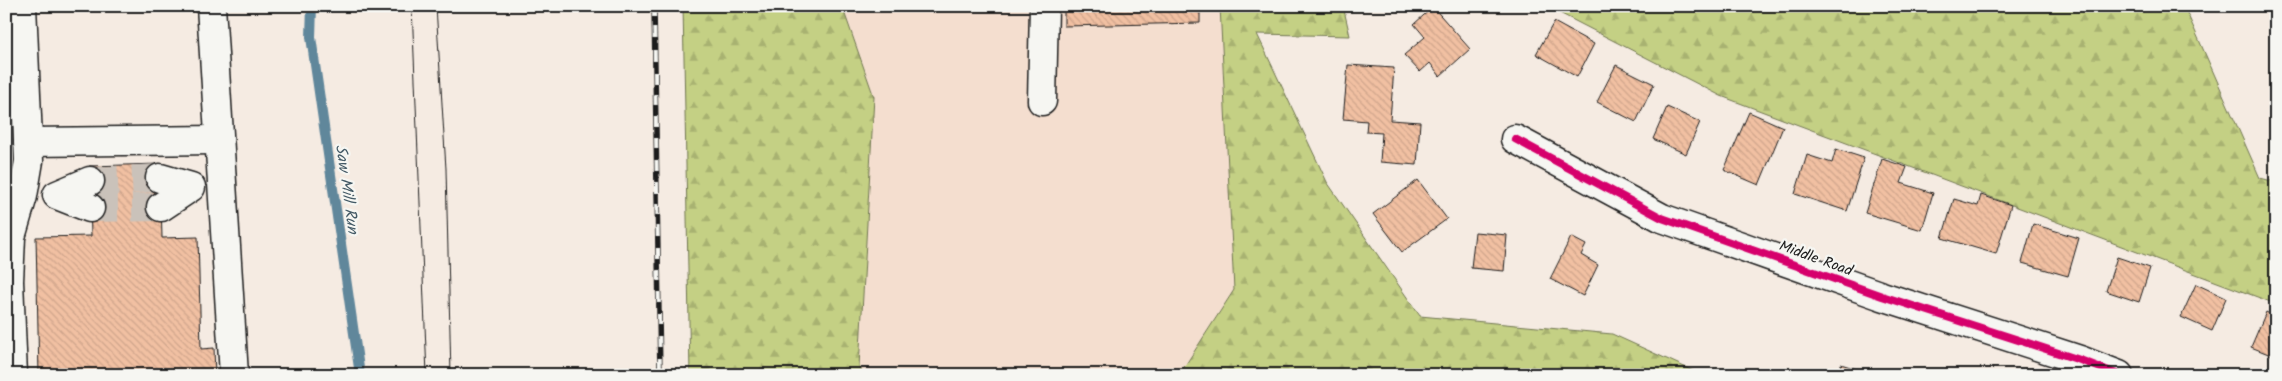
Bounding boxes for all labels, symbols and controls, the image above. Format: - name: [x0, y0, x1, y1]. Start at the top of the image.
- water label: Saw Mill Run: [328, 143, 365, 237]
- street label: Middle Road: [1775, 235, 1856, 284]

